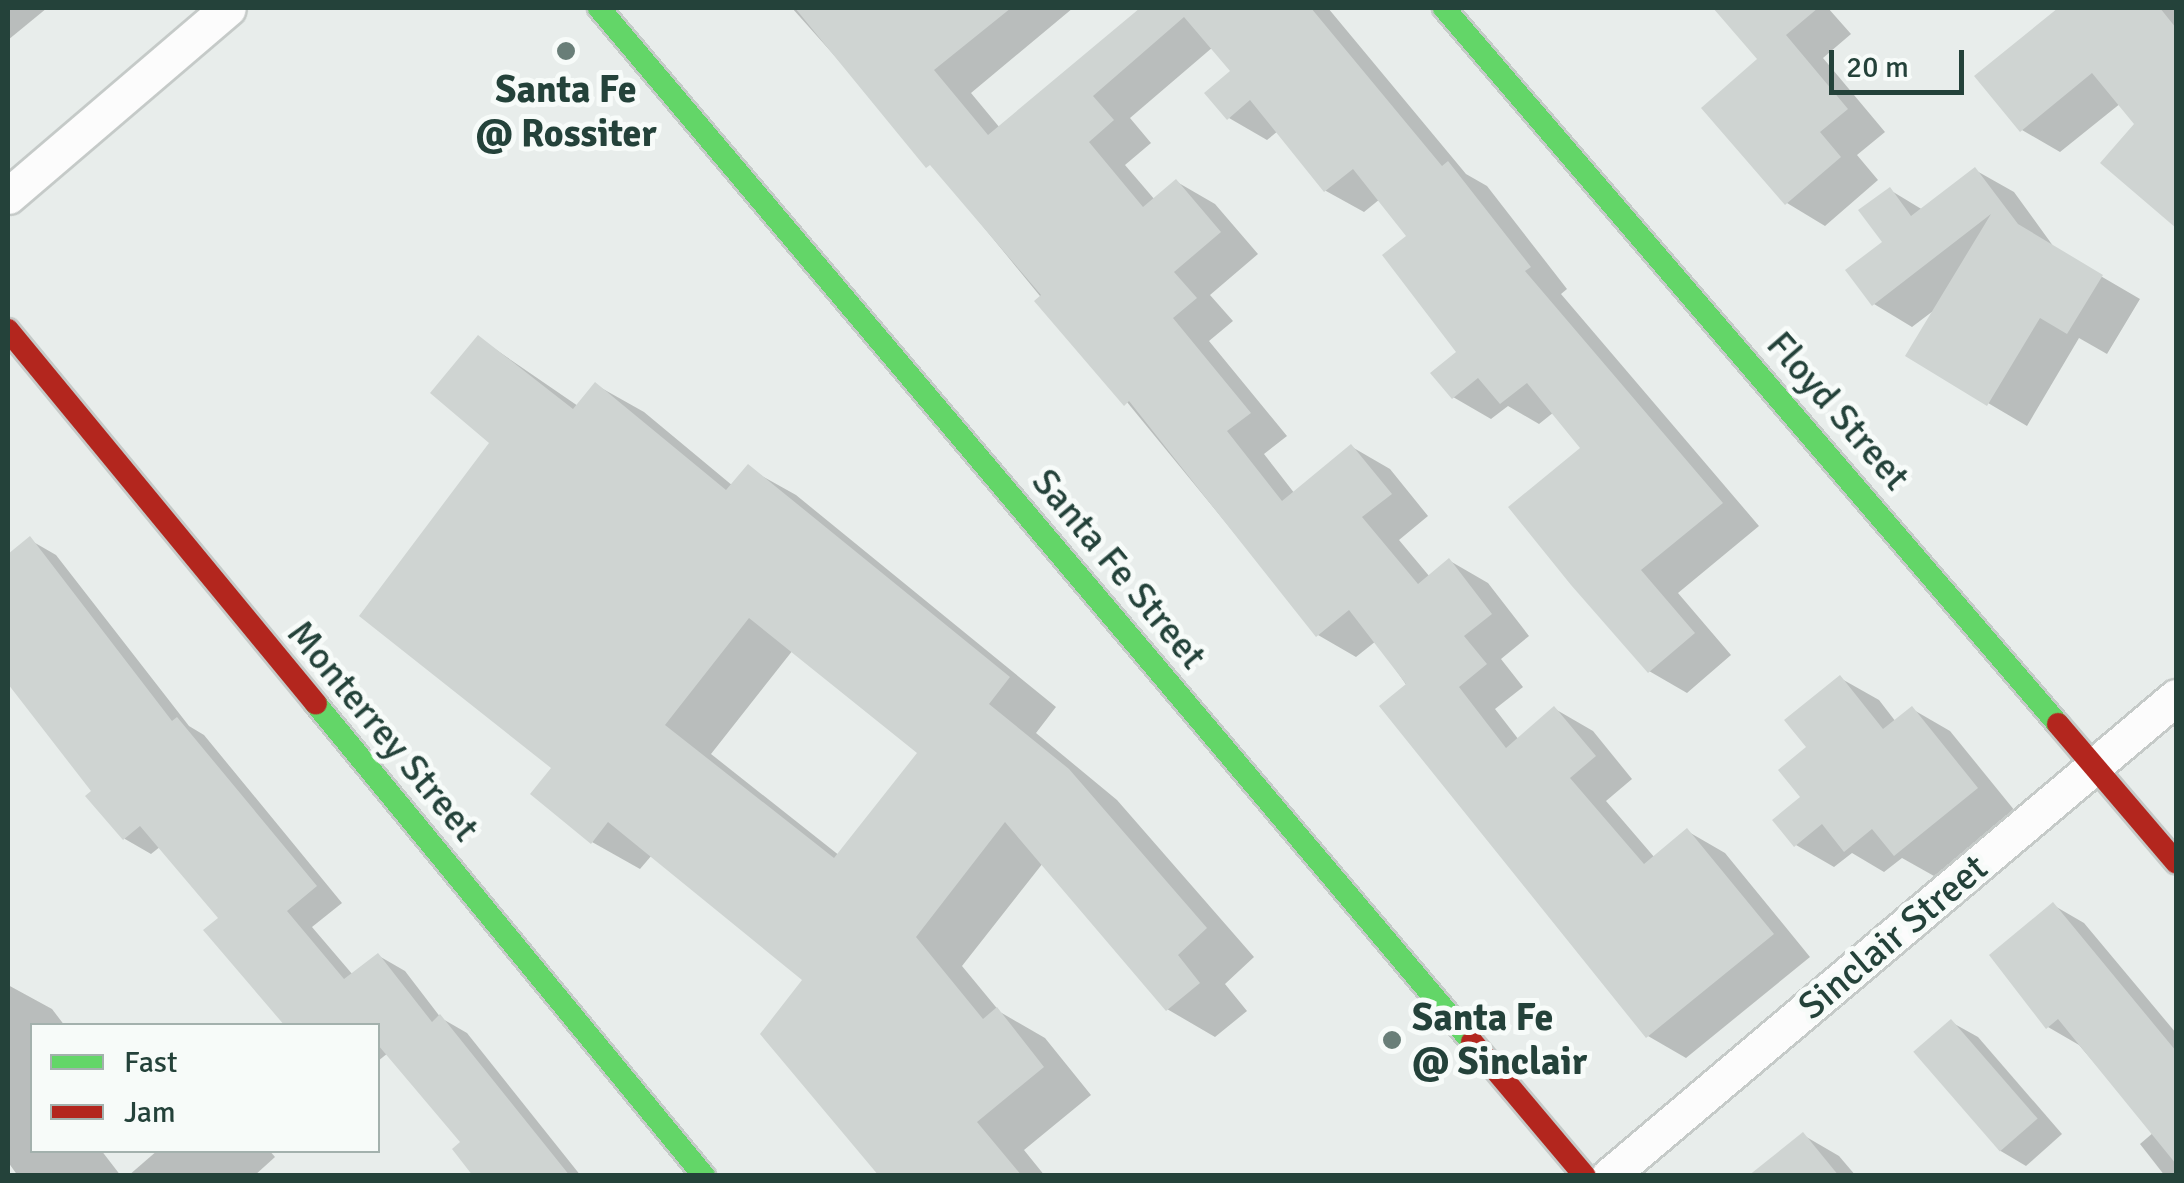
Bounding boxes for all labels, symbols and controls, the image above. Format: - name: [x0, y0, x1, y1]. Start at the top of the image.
- scale bar: [1834, 30, 1969, 92]
- marker: Santa Fe @ Rossiter: [555, 40, 577, 62]
- text: 20 m: [1846, 49, 1909, 86]
- place label: Santa Fe @ Rossiter: [475, 67, 657, 156]
- street label: Floyd Street: [1757, 323, 1919, 499]
- street label: Santa Fe Street: [1022, 460, 1216, 678]
- street label: Monterrey Street: [277, 611, 489, 851]
- street label: Sinclair Street: [1789, 845, 1997, 1029]
- place label: Santa Fe @ Sinclair: [1412, 995, 1587, 1084]
- legend: [30, 1023, 380, 1153]
- marker: Santa Fe @ Sinclair: [1381, 1029, 1403, 1051]
- text: Fast: [124, 1044, 177, 1081]
- text: Jam: [124, 1094, 176, 1131]

